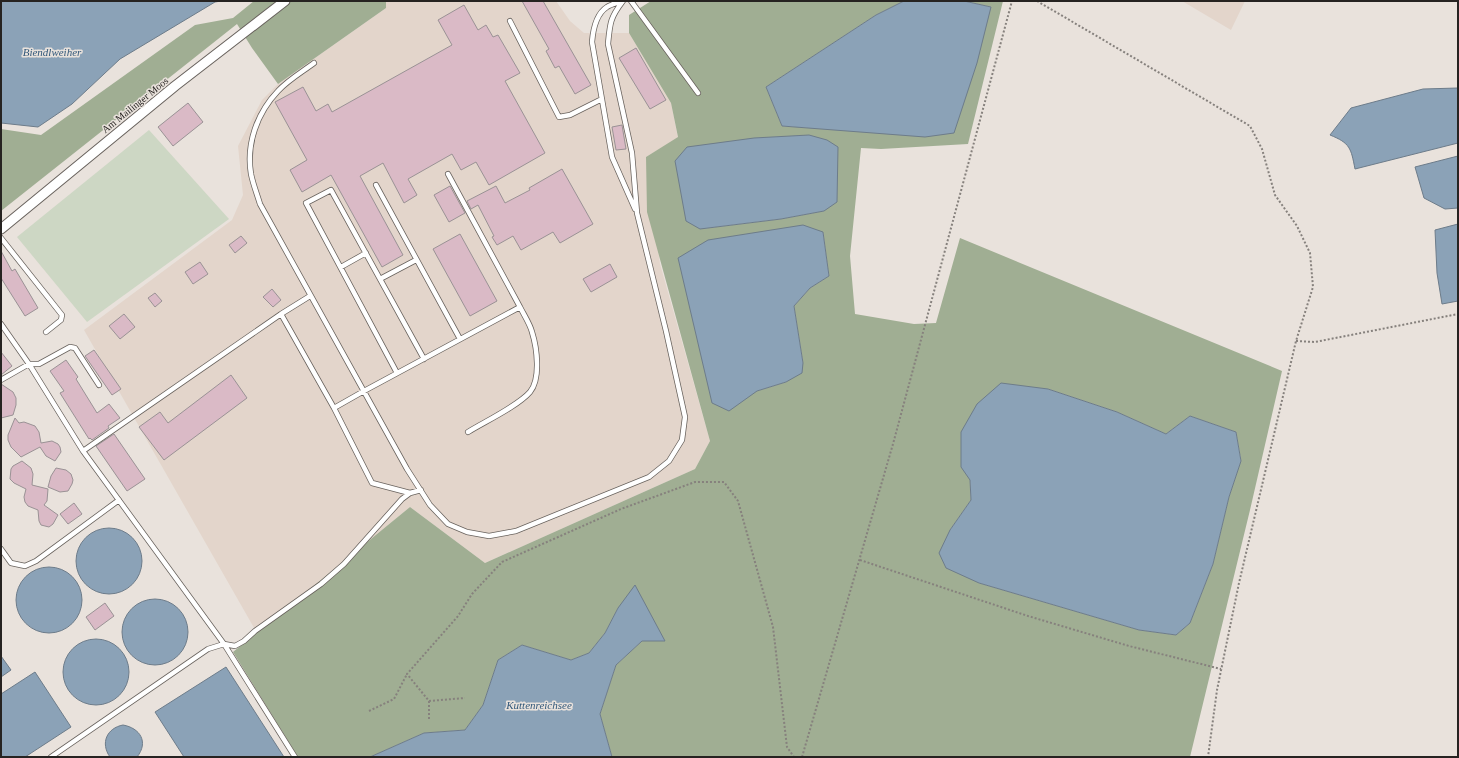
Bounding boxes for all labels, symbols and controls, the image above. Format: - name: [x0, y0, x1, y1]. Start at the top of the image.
- water label: Biendlweiher: [23, 46, 82, 58]
- street label: Am Mailinger Moos: [100, 75, 170, 135]
- water label: Kuttenreichsee: [505, 699, 572, 711]

